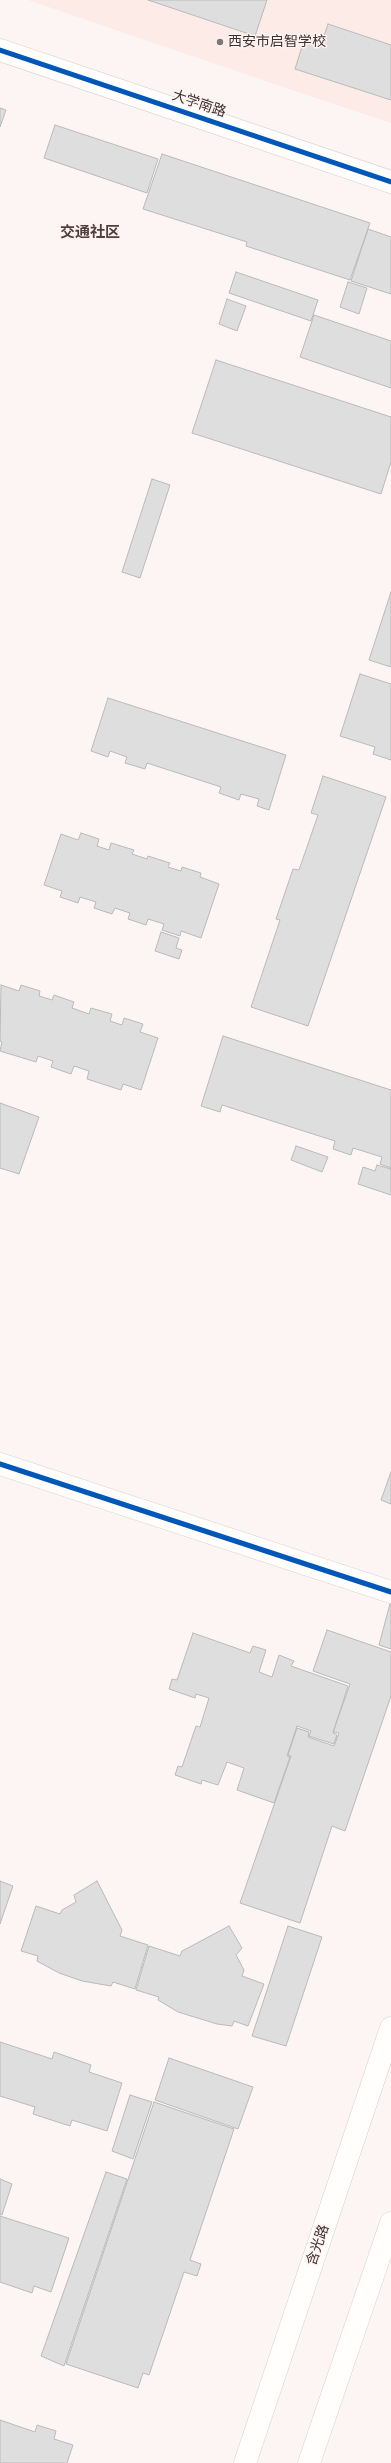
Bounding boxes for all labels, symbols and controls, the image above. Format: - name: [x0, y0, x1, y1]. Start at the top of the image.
- place label: 西安市启智学校: [228, 34, 326, 50]
- marker: 西安市启智学校: [215, 37, 225, 47]
- street label: 大学南路: [170, 87, 228, 121]
- district label: 交通社区: [60, 224, 120, 242]
- street label: 含光路: [303, 2222, 333, 2268]

